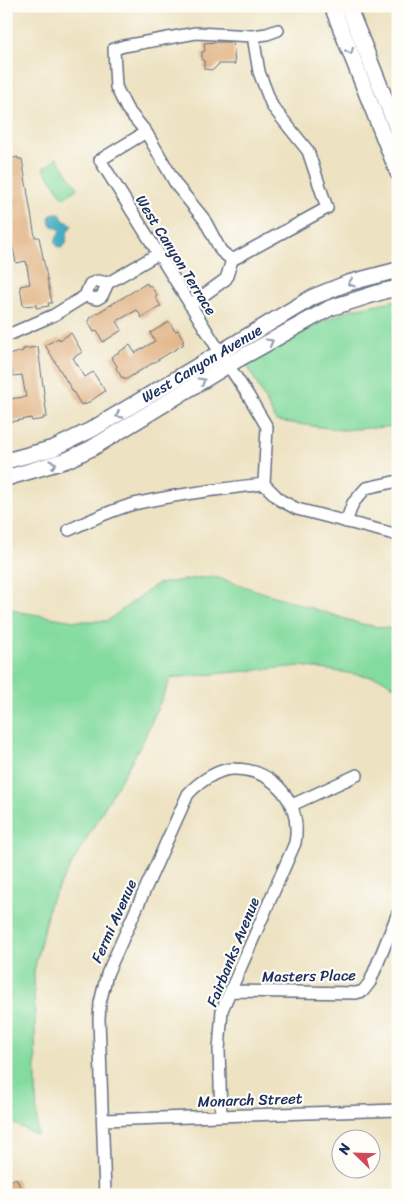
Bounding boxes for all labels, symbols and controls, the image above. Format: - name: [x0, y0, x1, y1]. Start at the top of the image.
- one-way arrow: [344, 47, 354, 55]
- street label: West Canyon Terrace: [128, 190, 224, 320]
- one-way arrow: [347, 277, 355, 287]
- street label: West Canyon Avenue: [136, 317, 267, 410]
- one-way arrow: [264, 338, 273, 348]
- one-way arrow: [196, 378, 205, 388]
- one-way arrow: [115, 408, 124, 418]
- one-way arrow: [48, 460, 56, 470]
- street label: Fermi Avenue: [84, 875, 144, 967]
- street label: Fairbanks Avenue: [199, 893, 267, 1011]
- street label: Masters Place: [262, 962, 357, 990]
- street label: Monarch Street: [197, 1085, 303, 1115]
- north arrow: [332, 1128, 382, 1178]
- text: N: [331, 1139, 358, 1159]

